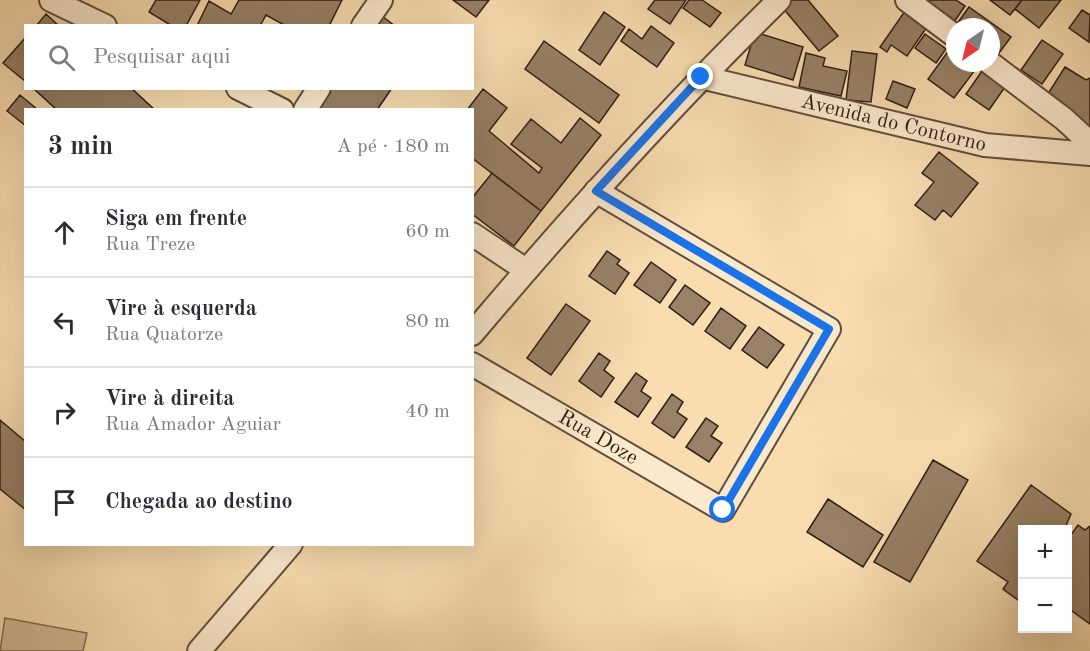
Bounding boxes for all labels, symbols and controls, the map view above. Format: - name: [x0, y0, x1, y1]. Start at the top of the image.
- north arrow: [946, 18, 1000, 72]
- search box: [24, 24, 474, 90]
- icon: search: [45, 41, 78, 74]
- text: Pesquisar aqui: [93, 46, 230, 68]
- route end: [687, 63, 713, 89]
- street label: Avenida do Contorno: [799, 91, 988, 155]
- text: 3 min: [48, 134, 113, 160]
- text: A pé · 180 m: [336, 137, 450, 157]
- text: Siga em frente: [105, 208, 247, 230]
- icon: ahead: [48, 216, 81, 249]
- text: 60 m: [405, 222, 450, 242]
- text: Rua Treze: [105, 235, 195, 255]
- text: Vire à esquerda: [105, 298, 257, 320]
- icon: left: [48, 306, 81, 339]
- text: 80 m: [405, 312, 450, 332]
- text: Rua Quatorze: [105, 325, 223, 345]
- text: Vire à direita: [105, 388, 235, 410]
- icon: right: [48, 396, 81, 429]
- text: 40 m: [405, 402, 450, 422]
- street label: Rua Doze: [555, 406, 642, 469]
- text: Rua Amador Aguiar: [105, 415, 281, 435]
- icon: arrive: [48, 486, 81, 519]
- text: Chegada ao destino: [105, 491, 293, 513]
- route start: [709, 496, 735, 522]
- map controls: [1018, 525, 1072, 633]
- button: +: [1018, 525, 1072, 579]
- button: −: [1018, 579, 1072, 633]

